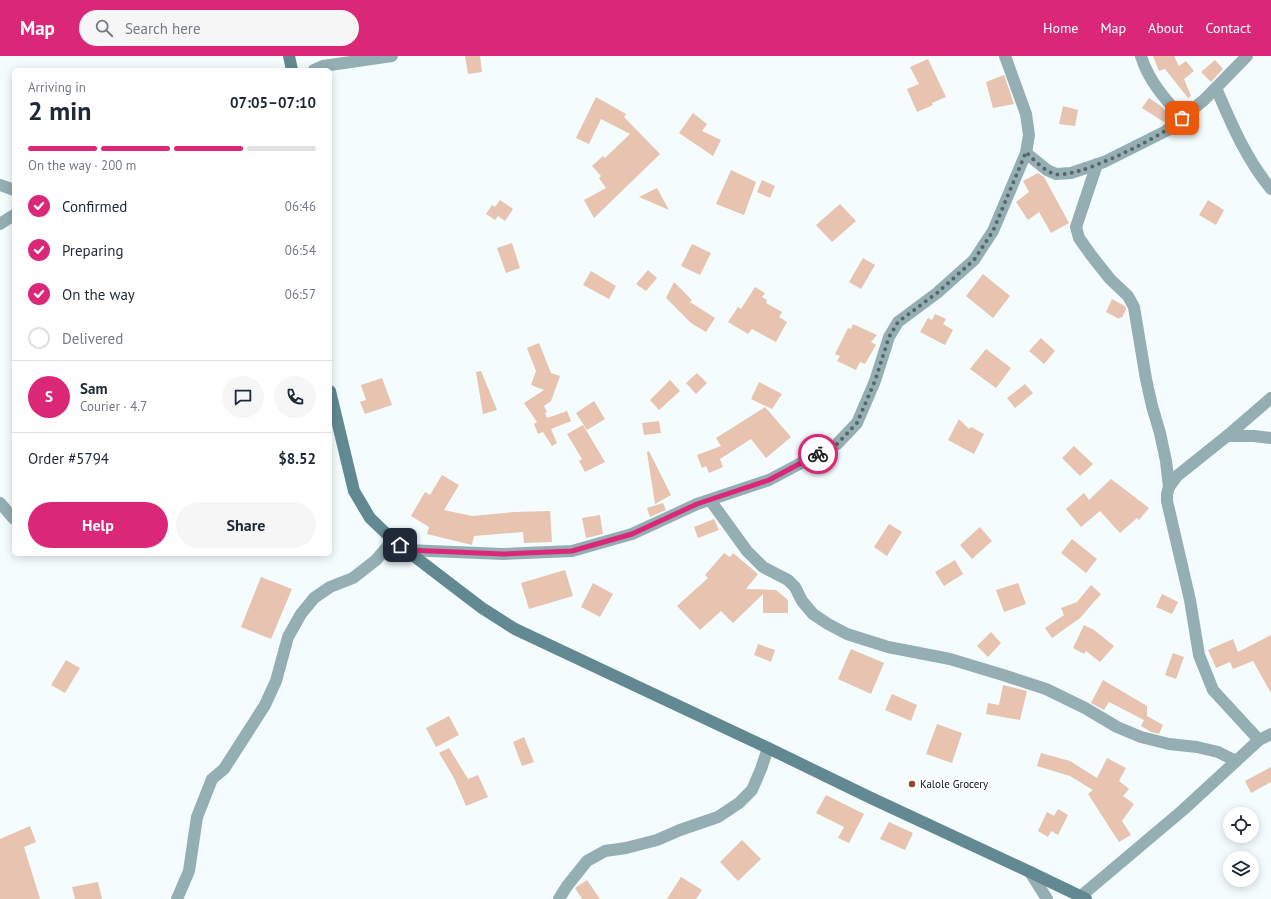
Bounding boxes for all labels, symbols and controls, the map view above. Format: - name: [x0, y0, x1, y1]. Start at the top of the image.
- search box: [79, 10, 359, 46]
- text: Map: [20, 16, 55, 40]
- icon: search: [93, 17, 115, 39]
- text: Search here: [125, 19, 201, 38]
- text: Home: [1043, 19, 1078, 37]
- text: Map: [1100, 19, 1126, 37]
- text: About: [1148, 19, 1184, 37]
- text: Contact: [1206, 19, 1251, 37]
- text: Arriving in: [28, 79, 86, 96]
- text: 07:05–07:10: [230, 93, 316, 112]
- text: 2 min: [28, 94, 91, 127]
- pin: [1165, 101, 1199, 135]
- icon: bag: [1171, 107, 1193, 129]
- text: On the way · 200 m: [28, 157, 136, 174]
- icon: check: [28, 195, 50, 217]
- text: Confirmed: [62, 197, 127, 216]
- text: 06:46: [285, 198, 316, 215]
- icon: check: [28, 239, 50, 261]
- text: Preparing: [62, 241, 124, 260]
- text: 06:54: [285, 242, 316, 259]
- icon: check: [28, 283, 50, 305]
- text: On the way: [62, 285, 135, 304]
- text: 06:57: [285, 286, 316, 303]
- text: Delivered: [62, 329, 123, 348]
- button: chat: [222, 376, 264, 418]
- button: phone: [274, 376, 316, 418]
- text: Sam: [80, 379, 107, 398]
- text: S: [45, 387, 53, 406]
- text: Courier · 4.7: [80, 398, 147, 415]
- courier: [798, 434, 838, 474]
- icon: bike: [807, 443, 829, 465]
- text: Order #5794: [28, 449, 109, 468]
- text: $8.52: [278, 449, 316, 468]
- button: Help: [28, 502, 168, 548]
- button: Share: [176, 502, 316, 548]
- pin: [383, 528, 417, 562]
- icon: home: [389, 534, 411, 556]
- place label: Kalole Grocery: [920, 777, 989, 791]
- marker: Kalole Grocery: [907, 779, 917, 789]
- map controls: [1223, 807, 1259, 887]
- button: locate: [1223, 807, 1259, 843]
- button: layers: [1223, 851, 1259, 887]

